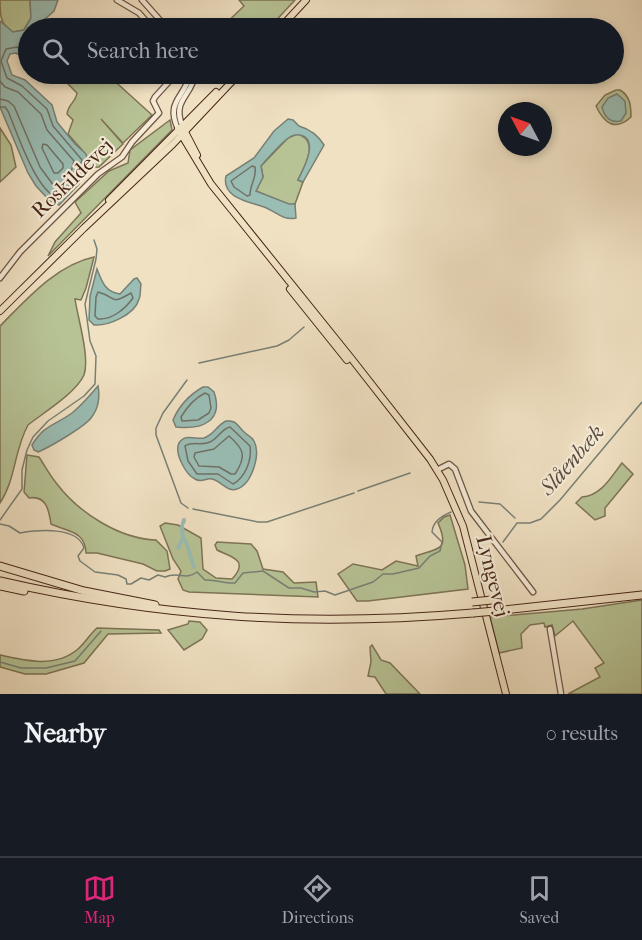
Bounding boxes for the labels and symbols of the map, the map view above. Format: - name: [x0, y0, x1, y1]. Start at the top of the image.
- north arrow: [498, 102, 552, 156]
- street label: Roskildevej: [26, 133, 118, 223]
- water label: Slåenbæk: [534, 419, 610, 501]
- street label: Lyngevej: [471, 533, 515, 619]

